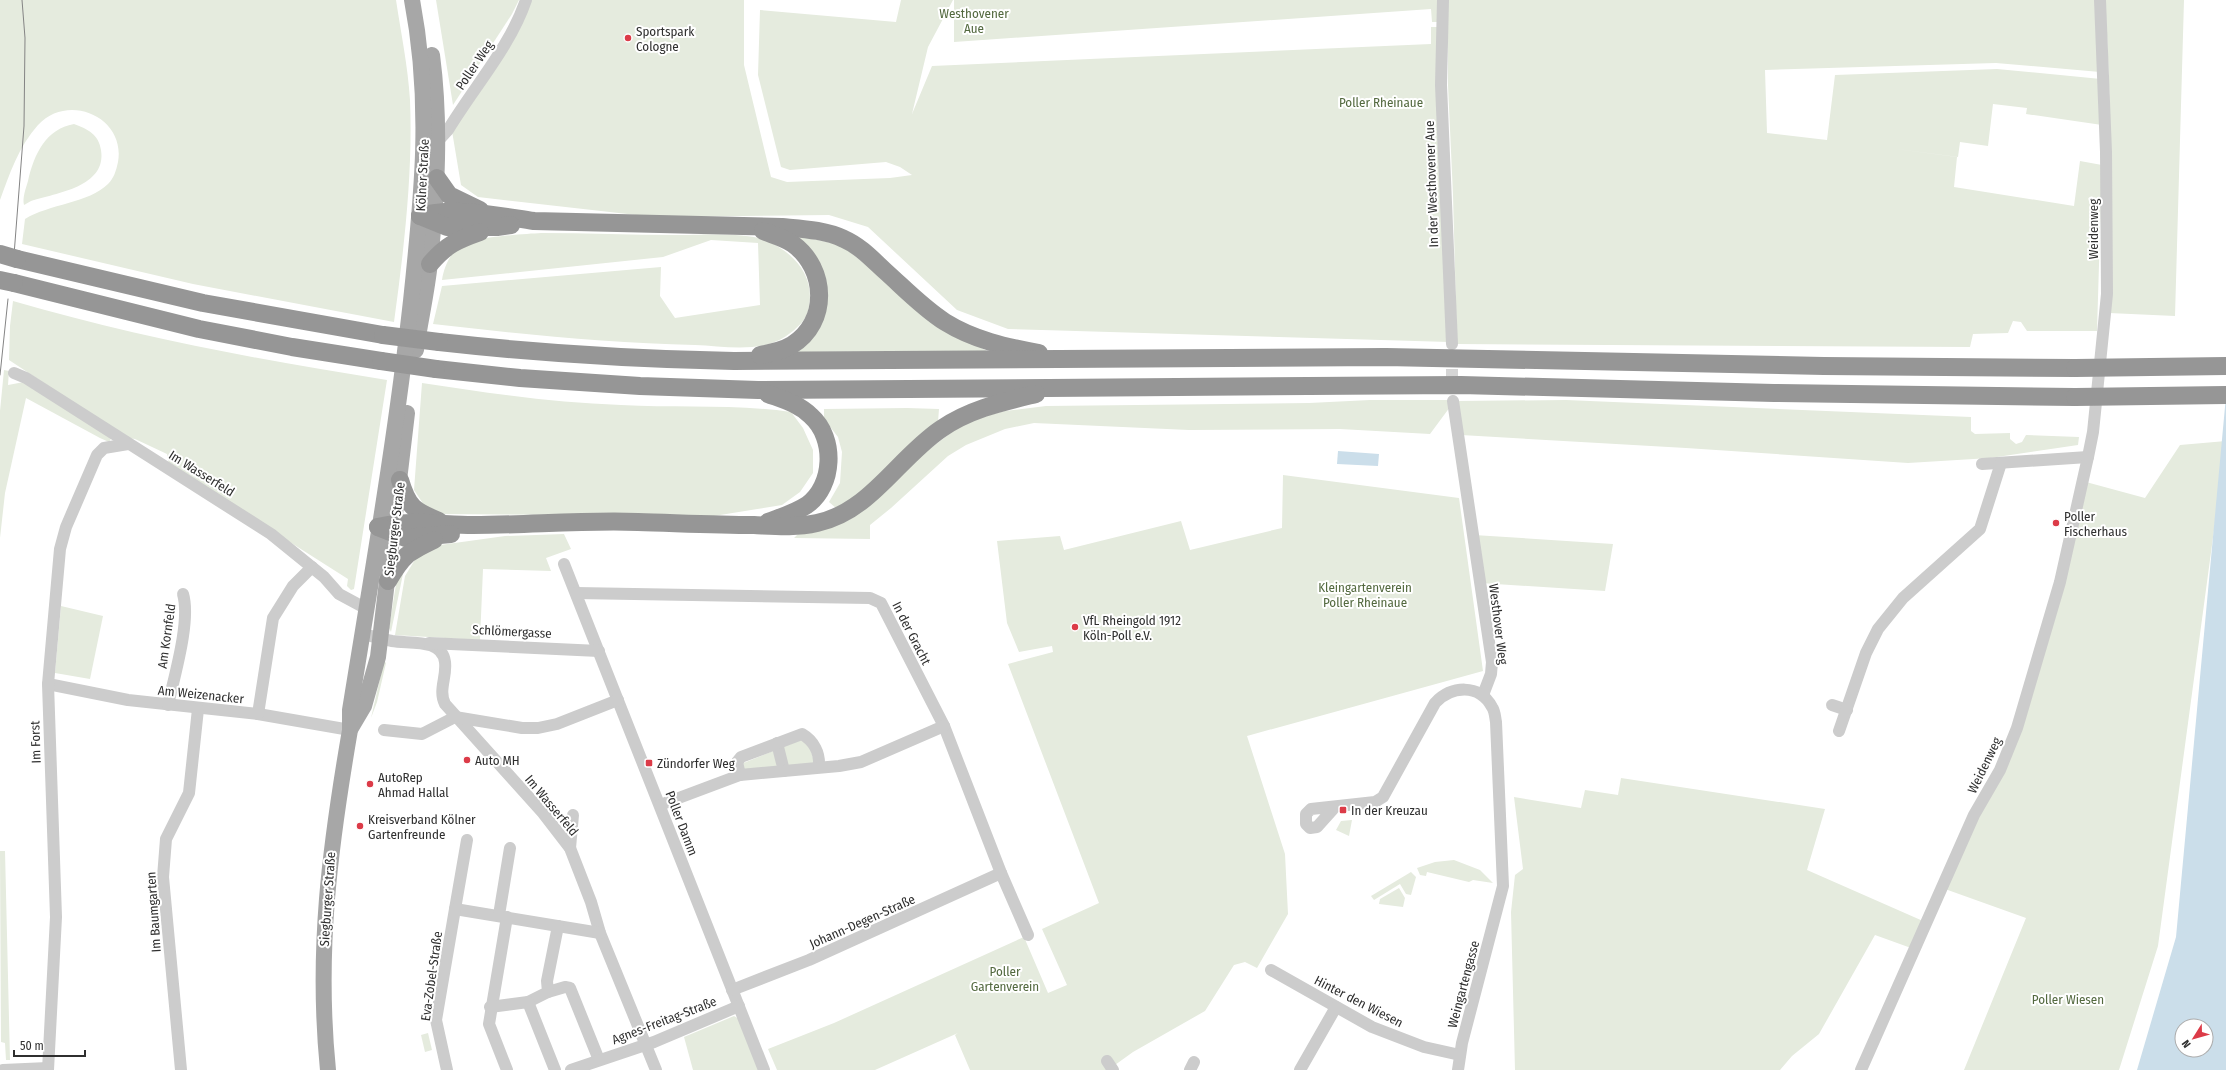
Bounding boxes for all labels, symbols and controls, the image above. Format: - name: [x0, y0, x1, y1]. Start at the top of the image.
- park label: Westhovener Aue: [939, 6, 1009, 36]
- place label: Sportspark Cologne: [636, 24, 695, 54]
- marker: Sportspark Cologne: [623, 33, 633, 43]
- street label: Poller Weg: [452, 37, 497, 93]
- park label: Poller Rheinaue: [1339, 95, 1423, 110]
- street label: In der Westhovener Aue: [1422, 120, 1441, 248]
- street label: Kölner Straße: [413, 138, 432, 212]
- street label: Weidenweg: [2086, 198, 2101, 259]
- street label: Im Wasserfeld: [166, 447, 237, 500]
- street label: Siegburger Straße: [381, 481, 408, 577]
- place label: Poller Fischerhaus: [2064, 509, 2127, 539]
- marker: Poller Fischerhaus: [2051, 518, 2061, 528]
- park label: Kleingartenverein Poller Rheinaue: [1318, 580, 1412, 610]
- street label: Westhover Weg: [1486, 583, 1511, 666]
- street label: In der Gracht: [889, 599, 934, 668]
- street label: Am Kornfeld: [155, 603, 178, 670]
- place label: VfL Rheingold 1912 Köln-Poll e.V.: [1083, 613, 1181, 643]
- street label: Schlömergasse: [472, 622, 552, 641]
- marker: VfL Rheingold 1912 Köln-Poll e.V.: [1070, 622, 1080, 632]
- street label: Am Weizenacker: [157, 683, 245, 707]
- street label: Im Forst: [27, 720, 44, 764]
- street label: Weidenweg: [1964, 734, 2005, 796]
- place label: Auto MH: [475, 753, 520, 768]
- marker: Auto MH: [462, 755, 472, 765]
- place label: Zündorfer Weg: [657, 756, 736, 771]
- marker: Zündorfer Weg: [644, 758, 654, 768]
- place label: AutoRep Ahmad Hallal: [378, 770, 449, 800]
- street label: Im Wasserfeld: [522, 772, 581, 839]
- marker: AutoRep Ahmad Hallal: [365, 779, 375, 789]
- street label: Poller Damm: [662, 789, 701, 858]
- place label: In der Kreuzau: [1351, 803, 1428, 818]
- marker: In der Kreuzau: [1338, 805, 1348, 815]
- place label: Kreisverband Kölner Gartenfreunde: [368, 812, 476, 842]
- marker: Kreisverband Kölner Gartenfreunde: [355, 821, 365, 831]
- street label: Siegburger Straße: [317, 851, 338, 947]
- street label: Im Baumgarten: [143, 871, 164, 953]
- street label: Johann-Degen-Straße: [807, 891, 917, 952]
- street label: Eva-Zobel-Straße: [418, 930, 445, 1022]
- street label: Weingartengasse: [1445, 939, 1482, 1029]
- park label: Poller Gartenverein: [971, 964, 1039, 994]
- street label: Hinter den Wiesen: [1312, 973, 1406, 1030]
- park label: Poller Wiesen: [2032, 992, 2104, 1007]
- street label: Agnes-Freitag-Straße: [610, 994, 719, 1047]
- north arrow: [2174, 1018, 2214, 1058]
- scale bar: [14, 1032, 85, 1058]
- text: N: [2179, 1037, 2194, 1050]
- text: 50 m: [20, 1039, 44, 1053]

